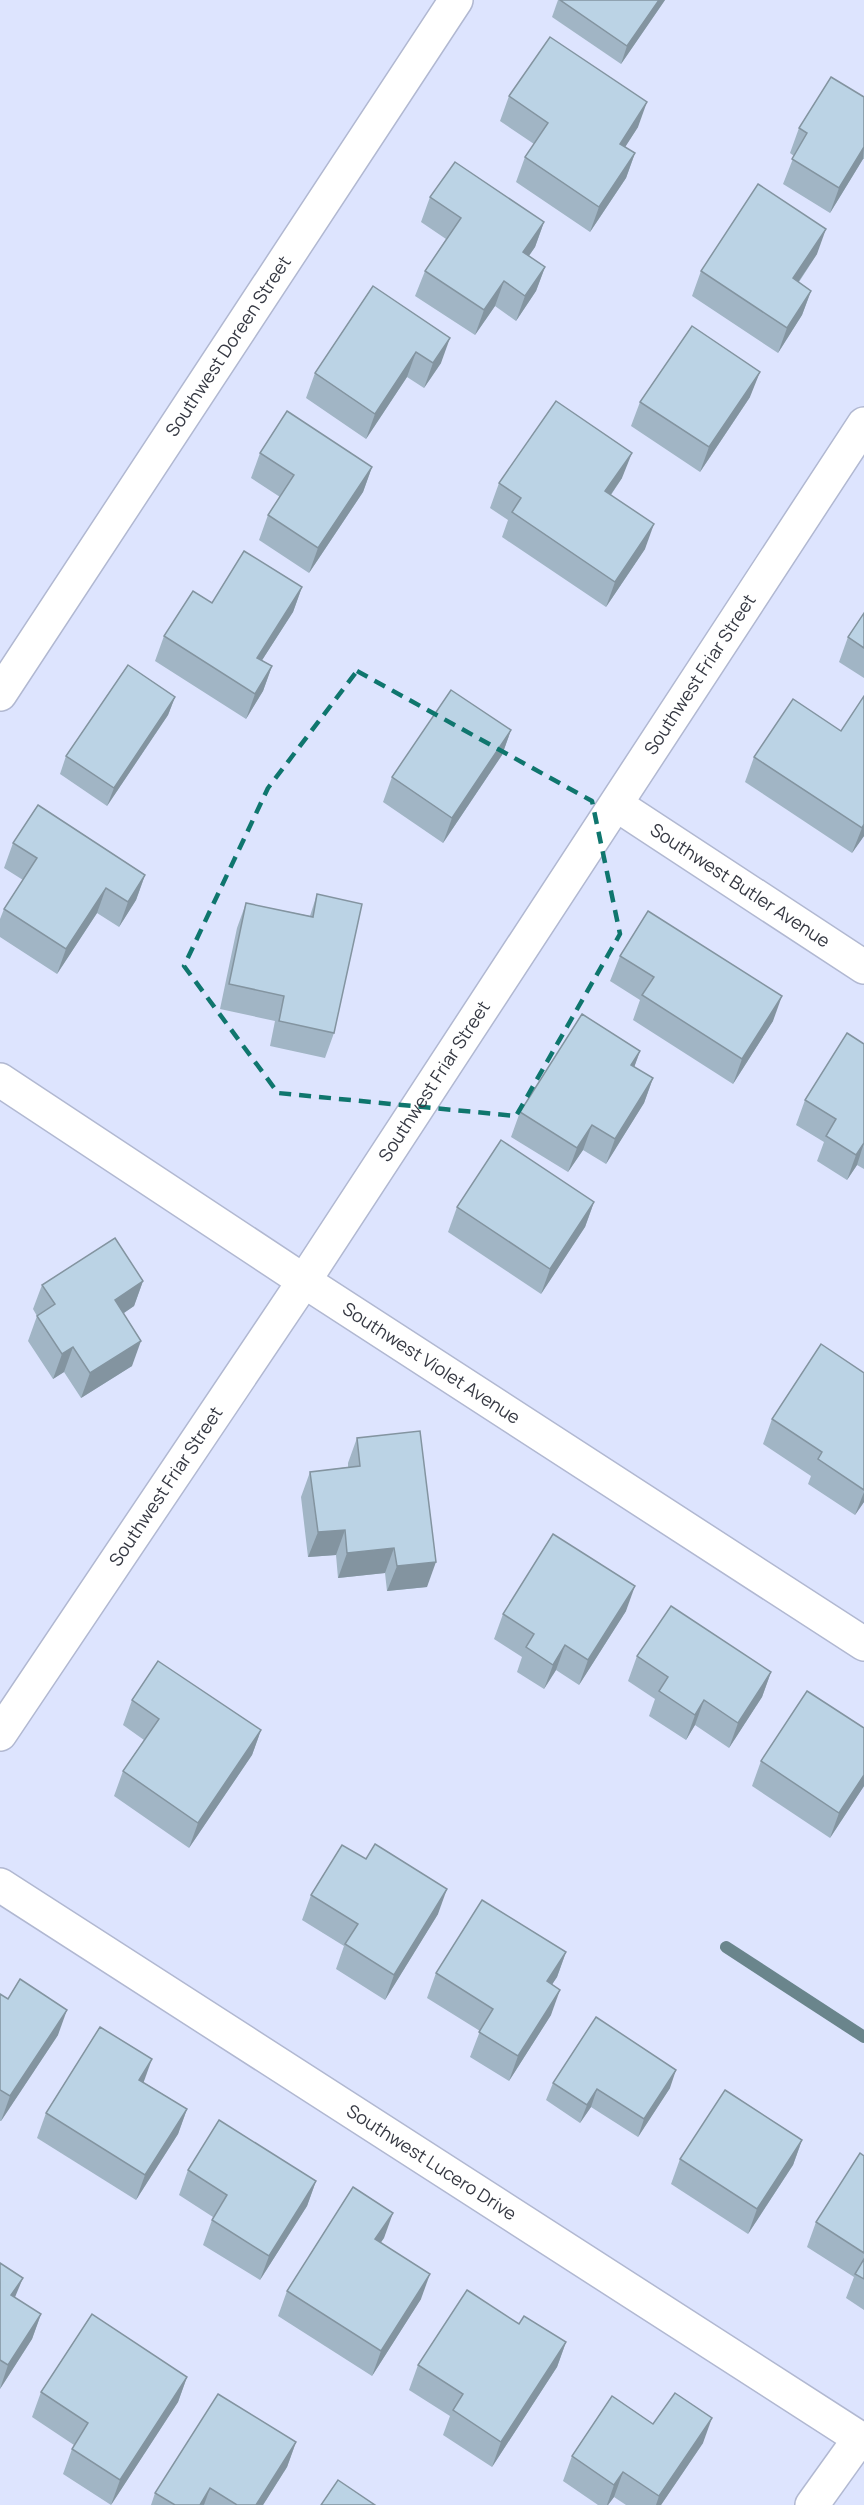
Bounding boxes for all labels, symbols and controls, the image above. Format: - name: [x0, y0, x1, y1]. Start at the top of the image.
- street label: Southwest Doreen Street: [159, 251, 296, 441]
- street label: Southwest Friar Street: [638, 589, 761, 759]
- street label: Southwest Butler Avenue: [646, 817, 835, 952]
- street label: Southwest Friar Street: [372, 996, 495, 1166]
- street label: Southwest Violet Avenue: [338, 1296, 525, 1429]
- street label: Southwest Friar Street: [103, 1401, 227, 1571]
- street label: Southwest Lucero Drive: [342, 2098, 521, 2225]

